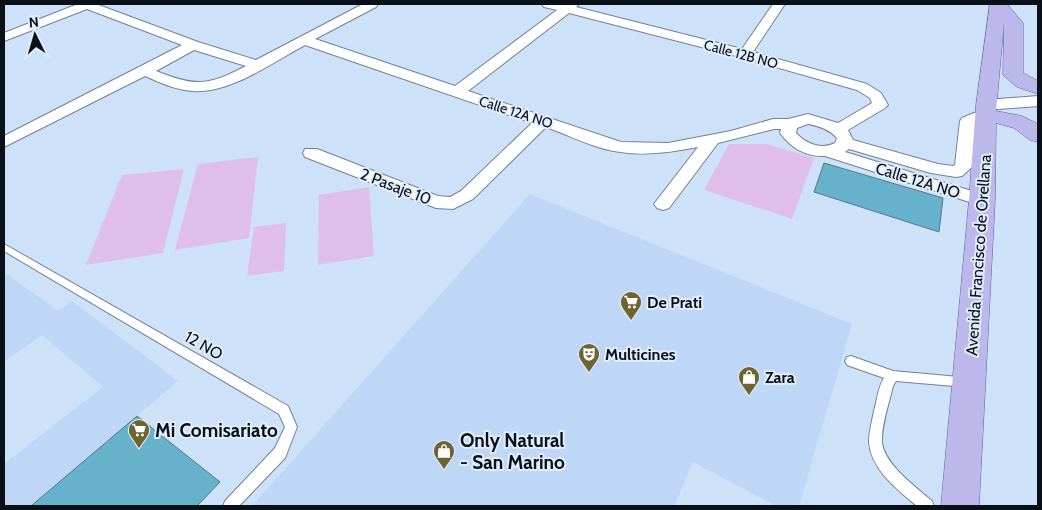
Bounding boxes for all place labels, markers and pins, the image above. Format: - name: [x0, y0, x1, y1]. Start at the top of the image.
- supermarket icon: De Prati: [619, 290, 643, 321]
- place label: De Prati: [647, 293, 702, 312]
- theatre icon: Multicines: [577, 342, 601, 373]
- place label: Multicines: [605, 345, 676, 364]
- shop icon: Zara: [737, 365, 761, 396]
- place label: Zara: [765, 368, 795, 387]
- supermarket icon: Mi Comisariato: [127, 418, 151, 449]
- place label: Mi Comisariato: [155, 419, 278, 442]
- place label: Only Natural - San Marino: [460, 429, 565, 474]
- shop icon: Only Natural - San Marino: [432, 439, 456, 470]

